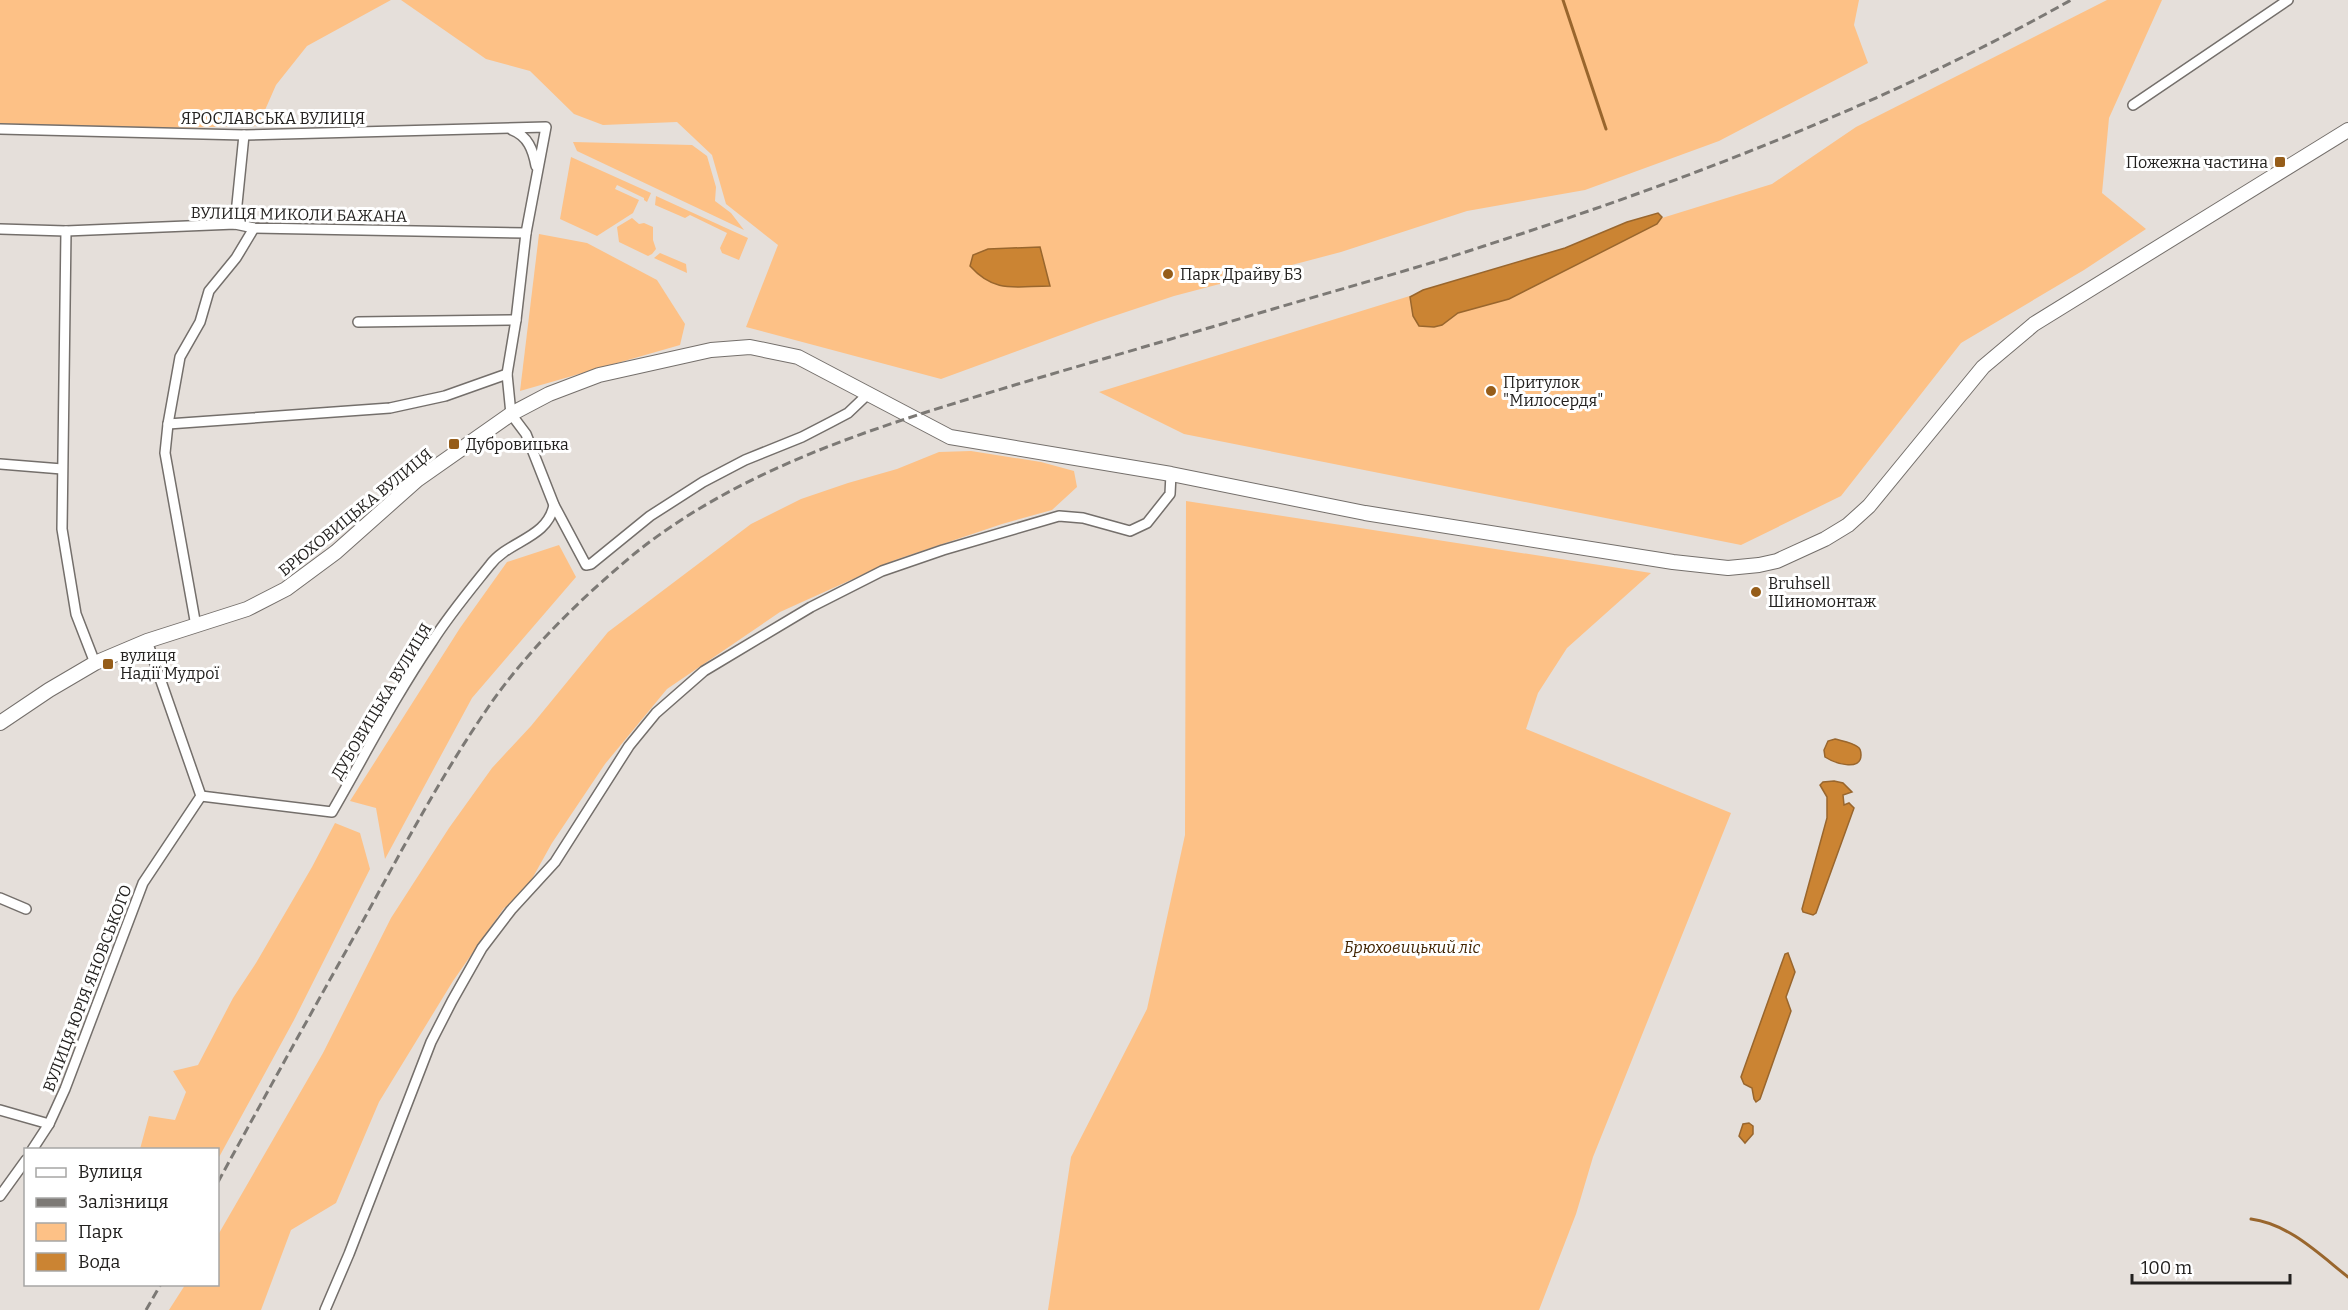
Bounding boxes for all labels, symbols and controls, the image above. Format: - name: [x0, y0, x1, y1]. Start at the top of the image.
- street label: ЯРОСЛАВСЬКА ВУЛИЦЯ: [181, 109, 365, 128]
- place label: Пожежна частина: [2126, 153, 2268, 172]
- marker: Пожежна частина: [2273, 155, 2287, 169]
- street label: ВУЛИЦЯ МИКОЛИ БАЖАНА: [191, 203, 408, 226]
- place label: Парк Драйву Б3: [1180, 265, 1302, 284]
- marker: Парк Драйву Б3: [1161, 267, 1175, 281]
- place label: Притулок "Милосердя": [1503, 373, 1604, 410]
- marker: Притулок "Милосердя": [1484, 384, 1498, 398]
- place label: Дубровицька: [466, 435, 569, 454]
- marker: Дубровицька: [447, 437, 461, 451]
- street label: БРЮХОВИЦЬКА ВУЛИЦЯ: [275, 445, 436, 580]
- place label: Bruhsell Шиномонтаж: [1768, 574, 1877, 611]
- marker: Bruhsell Шиномонтаж: [1749, 585, 1763, 599]
- street label: ДУБОВИЦЬКА ВУЛИЦЯ: [327, 620, 435, 783]
- place label: вулиця Надії Мудрої: [120, 646, 219, 683]
- marker: вулиця Надії Мудрої: [101, 657, 115, 671]
- street label: ВУЛИЦЯ ЮРІЯ ЯНОВСЬКОГО: [39, 882, 136, 1094]
- park label: Брюховицький ліс: [1344, 938, 1481, 957]
- legend: [24, 1148, 219, 1286]
- text: Вулиця: [78, 1161, 142, 1183]
- text: Залізниця: [78, 1191, 169, 1213]
- text: Парк: [78, 1221, 123, 1243]
- scale bar: [2132, 1247, 2290, 1285]
- text: Вода: [78, 1251, 120, 1273]
- text: 100 m: [2141, 1257, 2192, 1279]

